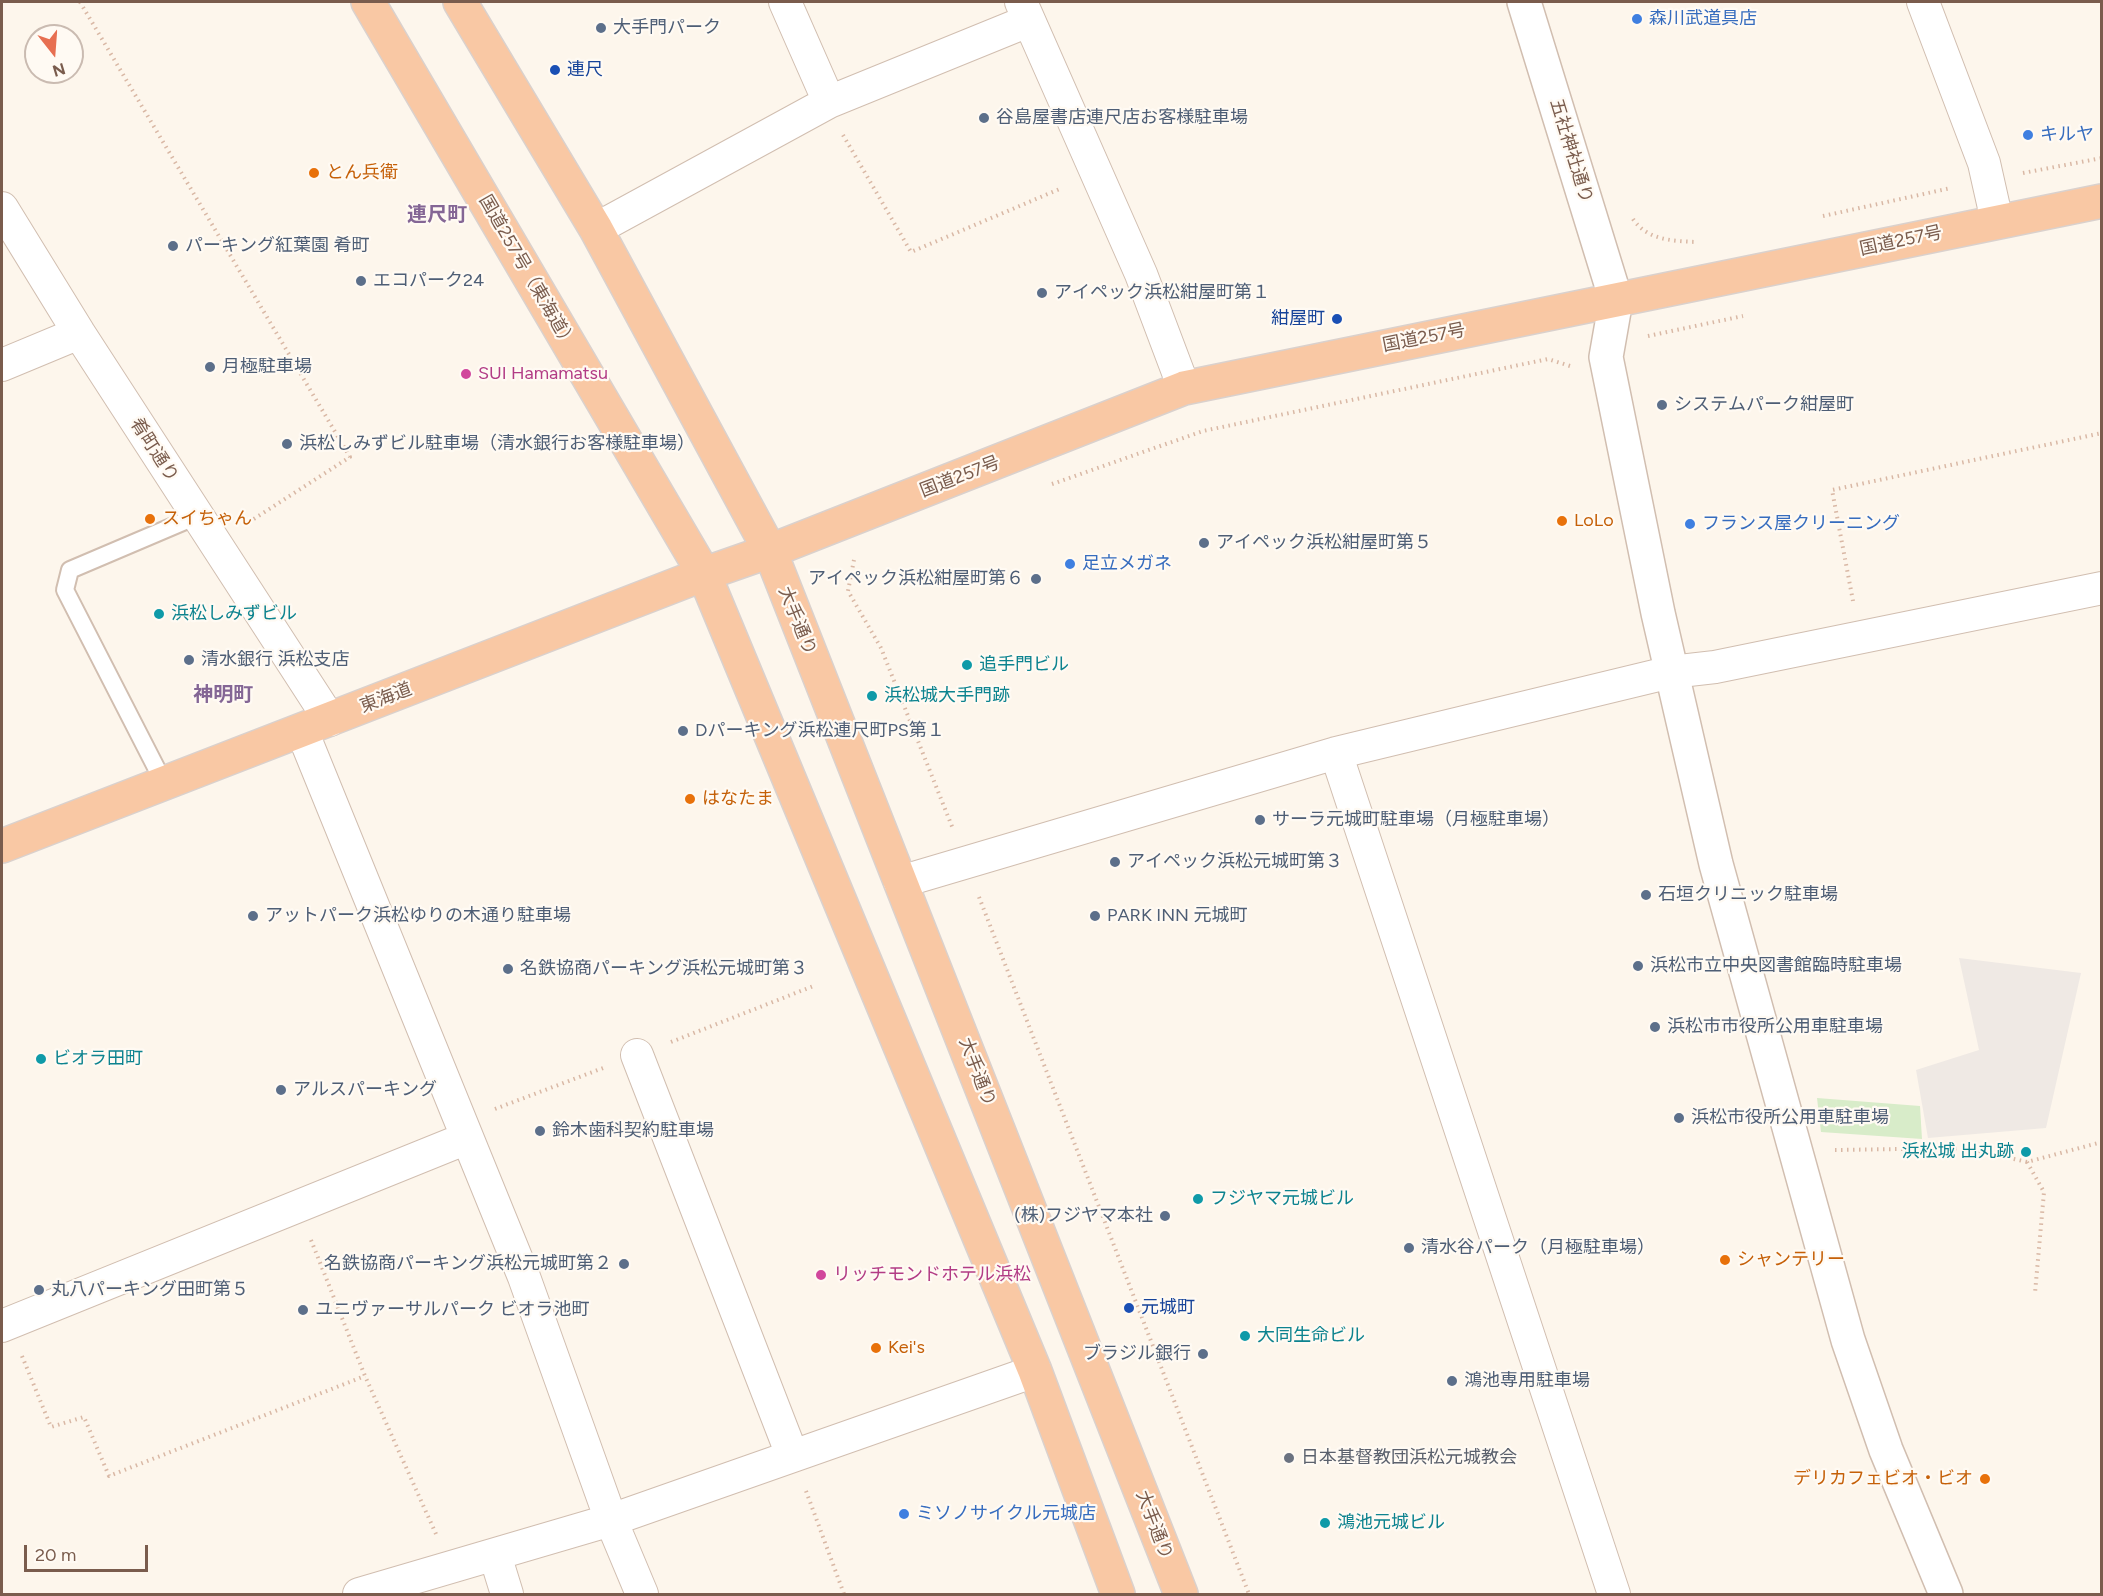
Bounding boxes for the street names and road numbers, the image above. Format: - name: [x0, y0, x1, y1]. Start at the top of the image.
- street label: 五社神社通り: [1545, 96, 1597, 206]
- street label: 国道257号（東海道）: [474, 191, 580, 353]
- street label: 国道257号: [1858, 222, 1944, 260]
- street label: 国道257号: [1381, 319, 1467, 357]
- street label: 肴町通り: [125, 414, 183, 486]
- street label: 国道257号: [917, 452, 1003, 502]
- street label: 大手通り: [774, 584, 820, 658]
- street label: 東海道: [357, 678, 415, 718]
- street label: 大手通り: [954, 1035, 1000, 1109]
- street label: 大手通り: [1131, 1488, 1177, 1562]

